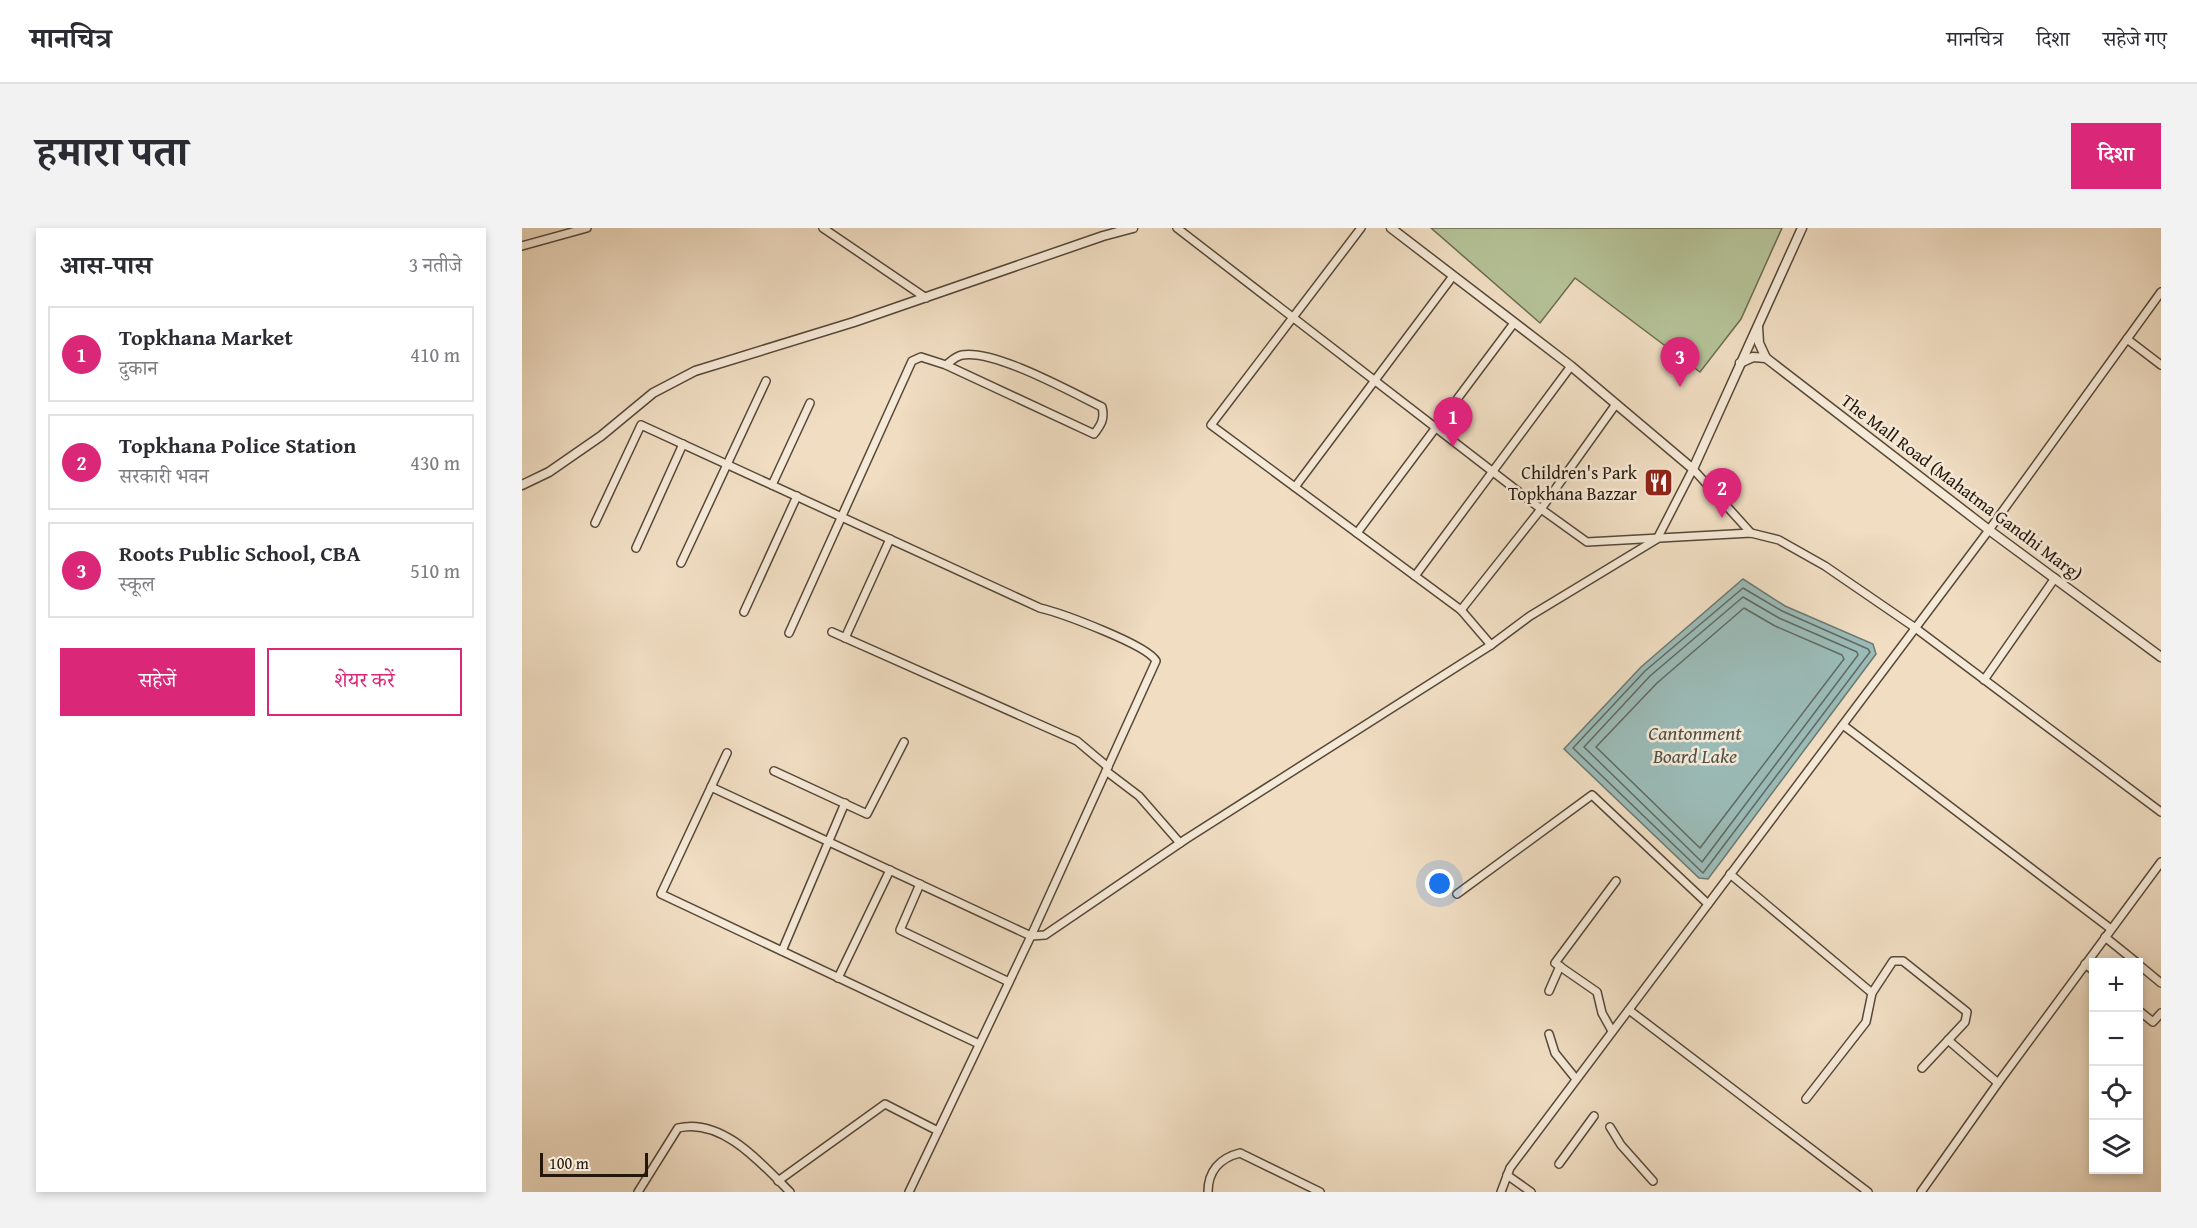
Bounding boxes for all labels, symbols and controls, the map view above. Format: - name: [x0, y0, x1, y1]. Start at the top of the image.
- text: मानचित्र: [30, 17, 112, 58]
- text: मानचित्र: [1946, 23, 2003, 54]
- text: दिशा: [2036, 23, 2070, 54]
- text: सहेजे गए: [2103, 23, 2167, 54]
- text: हमारा पता: [36, 120, 188, 181]
- button: दिशा: [2071, 123, 2161, 189]
- text: आस-पास: [60, 245, 152, 284]
- text: 3 नतीजे: [409, 250, 462, 279]
- text: Topkhana Market: [119, 321, 293, 353]
- pin: 3: [1660, 338, 1700, 387]
- text: 1: [76, 340, 87, 369]
- text: 410 m: [410, 340, 460, 369]
- text: दुकान: [119, 353, 158, 382]
- street label: The Mall Road (Mahatma Gandhi Marg): [1836, 387, 2088, 587]
- pin: 1: [1434, 398, 1472, 447]
- text: Topkhana Police Station: [119, 429, 356, 461]
- text: 2: [76, 448, 87, 477]
- text: 430 m: [410, 448, 460, 477]
- place label: Children's Park Topkhana Bazzar: [1508, 459, 1638, 507]
- text: सरकारी भवन: [119, 461, 209, 490]
- restaurant icon: Children's Park Topkhana Bazzar: [1642, 466, 1674, 498]
- pin: 2: [1702, 468, 1742, 518]
- text: Roots Public School, CBA: [119, 537, 361, 569]
- text: 3: [76, 556, 87, 585]
- text: 510 m: [410, 556, 460, 585]
- text: स्कूल: [119, 569, 155, 598]
- button: सहेजें: [60, 648, 255, 716]
- button: शेयर करें: [267, 648, 462, 716]
- water label: Cantonment Board Lake: [1648, 718, 1742, 770]
- your location: [1425, 869, 1454, 898]
- map controls: [2089, 958, 2143, 1174]
- button: +: [2089, 958, 2143, 1012]
- button: −: [2089, 1012, 2143, 1066]
- button: locate: [2089, 1066, 2143, 1120]
- button: layers: [2089, 1120, 2143, 1174]
- scale bar: [540, 1150, 648, 1178]
- text: 100 m: [549, 1151, 589, 1175]

